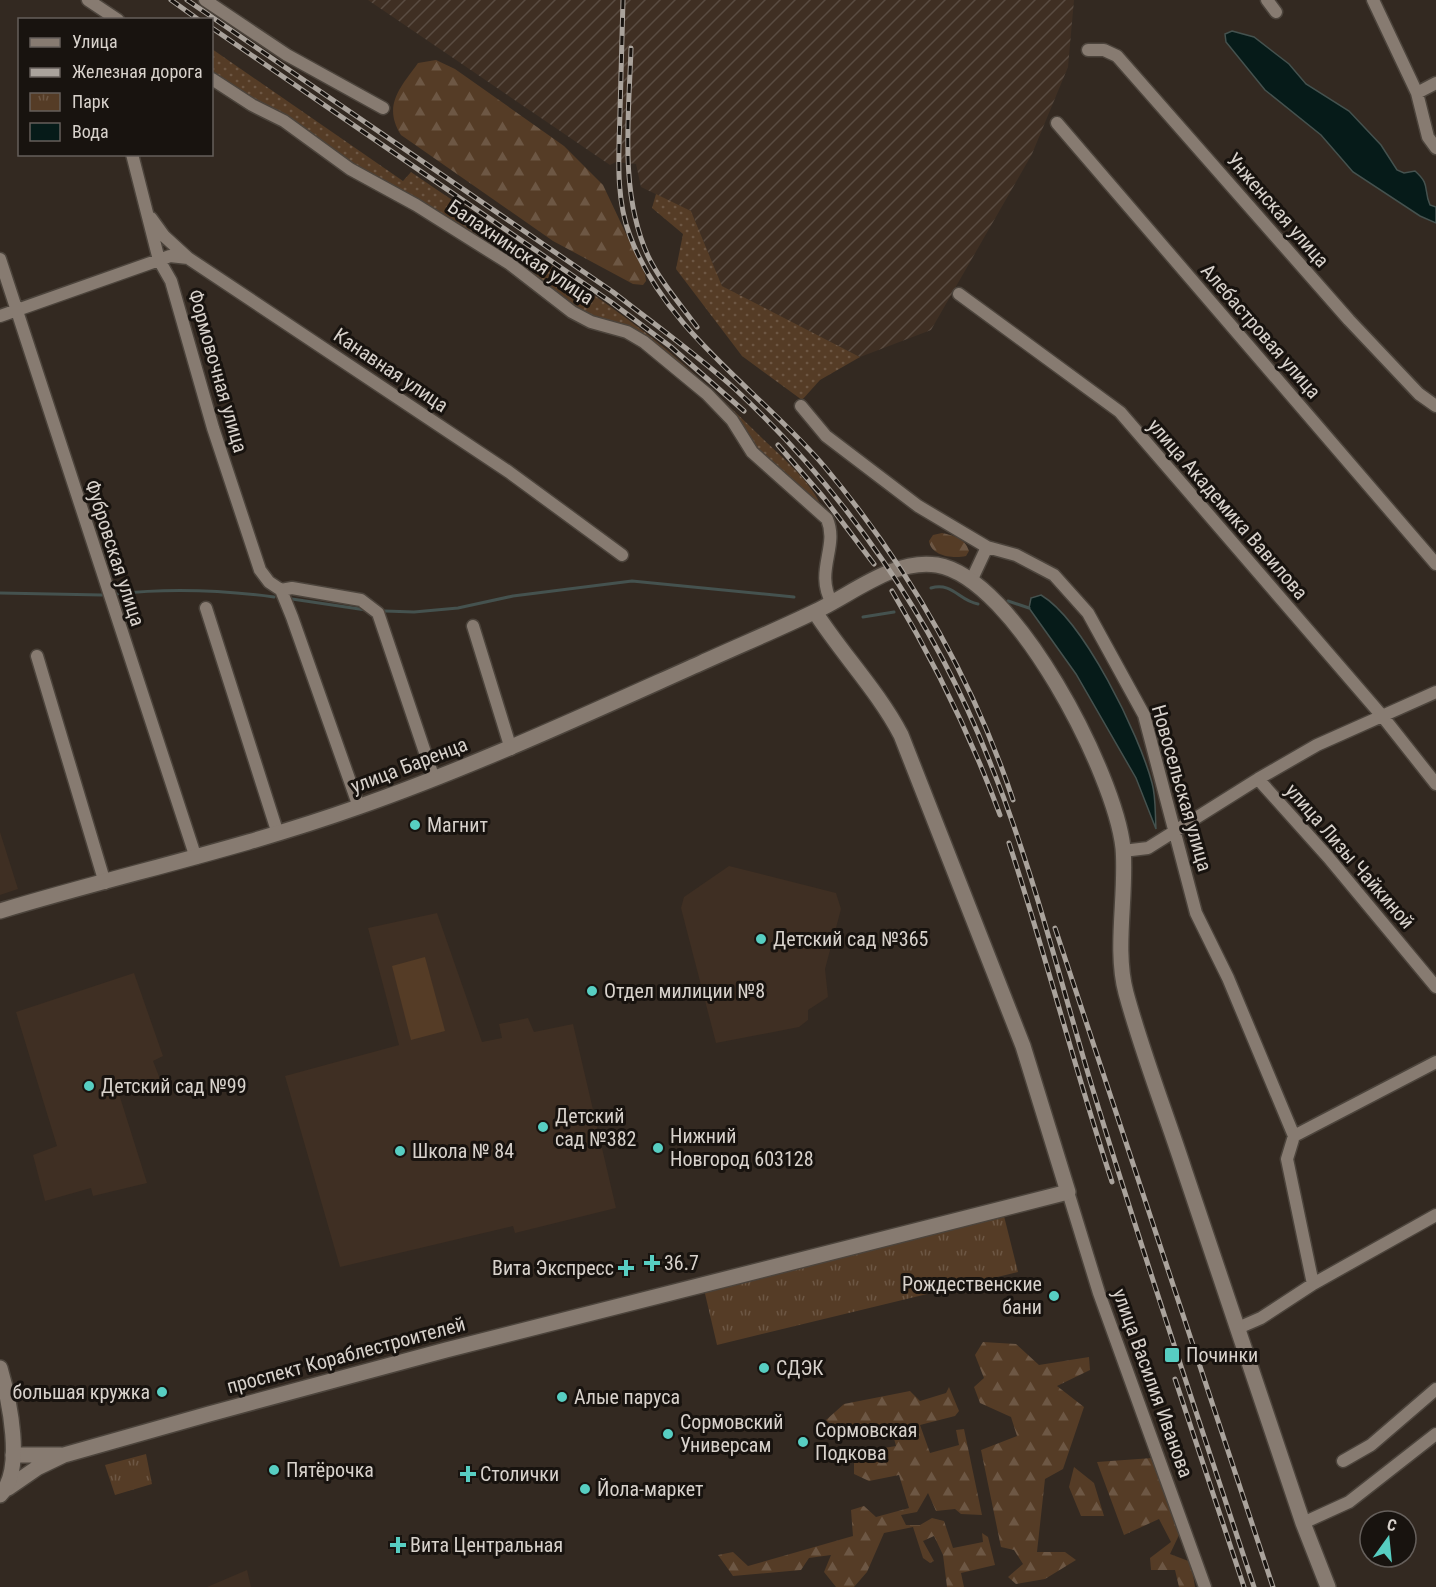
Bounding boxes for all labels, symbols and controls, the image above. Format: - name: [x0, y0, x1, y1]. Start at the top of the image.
- legend: [18, 18, 213, 156]
- text: Улица: [72, 31, 118, 52]
- text: Железная дорога: [72, 61, 203, 82]
- text: Парк: [72, 91, 110, 112]
- text: Вода: [72, 121, 109, 142]
- street label: Унженская улица: [1222, 148, 1334, 272]
- street label: Балахнинская улица: [444, 194, 598, 310]
- street label: Алебастровая улица: [1196, 259, 1326, 403]
- street label: Формовочная улица: [183, 287, 253, 455]
- street label: Канавная улица: [329, 323, 453, 417]
- street label: улица Академика Вавилова: [1143, 414, 1313, 604]
- street label: Фубровская улица: [80, 477, 150, 629]
- street label: Новосельская улица: [1147, 702, 1217, 874]
- street label: улица Баренца: [347, 732, 471, 798]
- street label: улица Лизы Чайкиной: [1280, 778, 1420, 934]
- place label: Магнит: [427, 813, 488, 837]
- marker: Магнит: [408, 818, 422, 832]
- place label: Детский сад №365: [773, 927, 929, 951]
- marker: Детский сад №365: [754, 932, 768, 946]
- place label: Отдел милиции №8: [604, 979, 765, 1003]
- marker: Отдел милиции №8: [585, 984, 599, 998]
- place label: Детский сад №99: [101, 1074, 247, 1098]
- marker: Детский сад №99: [82, 1079, 96, 1093]
- place label: Детский сад №382: [555, 1104, 637, 1151]
- marker: Детский сад №382: [536, 1120, 550, 1134]
- place label: Нижний Новгород 603128: [670, 1124, 814, 1171]
- place label: Школа № 84: [412, 1139, 514, 1163]
- marker: Нижний Новгород 603128: [651, 1141, 665, 1155]
- marker: Школа № 84: [393, 1144, 407, 1158]
- place label: 36.7: [664, 1251, 699, 1275]
- place label: Вита Экспресс: [492, 1256, 614, 1280]
- marker: 36.7: [645, 1256, 659, 1270]
- marker: Вита Экспресс: [619, 1261, 633, 1275]
- place label: Рождественские бани: [902, 1272, 1042, 1319]
- street label: улица Василия Иванова: [1108, 1285, 1198, 1481]
- marker: Рождественские бани: [1047, 1289, 1061, 1303]
- street label: проспект Кораблестроителей: [224, 1312, 468, 1398]
- place label: Починки: [1186, 1343, 1258, 1367]
- marker: Починки: [1163, 1346, 1181, 1364]
- place label: СДЭК: [776, 1356, 824, 1380]
- marker: СДЭК: [757, 1361, 771, 1375]
- place label: большая кружка: [13, 1380, 150, 1404]
- marker: большая кружка: [155, 1385, 169, 1399]
- place label: Алые паруса: [574, 1385, 680, 1409]
- marker: Алые паруса: [555, 1390, 569, 1404]
- place label: Сормовский Универсам: [680, 1410, 784, 1457]
- place label: Сормовская Подкова: [815, 1418, 917, 1465]
- marker: Сормовский Универсам: [661, 1427, 675, 1441]
- marker: Сормовская Подкова: [796, 1435, 810, 1449]
- place label: Пятёрочка: [286, 1458, 374, 1482]
- place label: Столички: [480, 1462, 559, 1486]
- marker: Пятёрочка: [267, 1463, 281, 1477]
- marker: Столички: [461, 1467, 475, 1481]
- place label: Йола-маркет: [597, 1477, 704, 1501]
- marker: Йола-маркет: [578, 1482, 592, 1496]
- north arrow: [1358, 1509, 1418, 1569]
- text: С: [1385, 1515, 1399, 1535]
- place label: Вита Центральная: [410, 1533, 563, 1557]
- marker: Вита Центральная: [391, 1538, 405, 1552]

